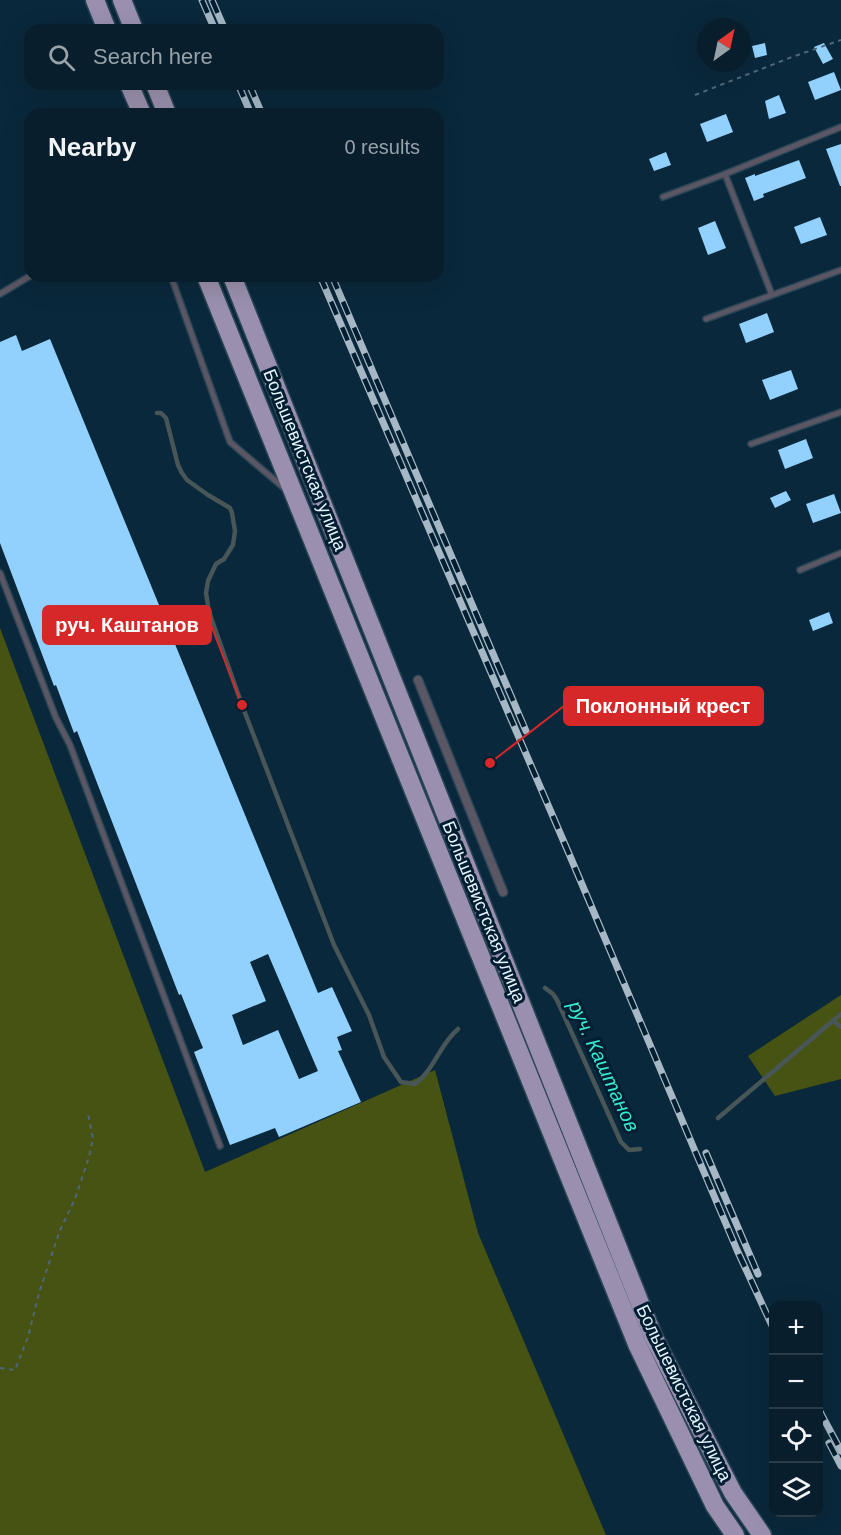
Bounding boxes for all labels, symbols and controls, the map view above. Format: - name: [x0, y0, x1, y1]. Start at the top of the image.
- north arrow: [697, 18, 751, 72]
- search box: [24, 24, 444, 90]
- icon: search: [45, 41, 78, 74]
- text: Search here: [93, 44, 213, 69]
- text: Nearby: [48, 132, 136, 162]
- text: 0 results: [344, 136, 420, 158]
- street label: Большевистская улица: [259, 366, 351, 555]
- callout: руч. Каштанов: [43, 606, 211, 644]
- text: руч. Каштанов: [55, 614, 199, 636]
- callout: Поклонный крест: [564, 687, 763, 725]
- text: Поклонный крест: [576, 695, 751, 717]
- street label: Большевистская улица: [438, 818, 530, 1007]
- water label: руч. Каштанов: [564, 996, 644, 1135]
- street label: Большевистская улица: [633, 1301, 736, 1485]
- map controls: [769, 1301, 823, 1517]
- button: +: [769, 1301, 823, 1355]
- button: −: [769, 1355, 823, 1409]
- button: locate: [769, 1409, 823, 1463]
- button: layers: [769, 1463, 823, 1517]

